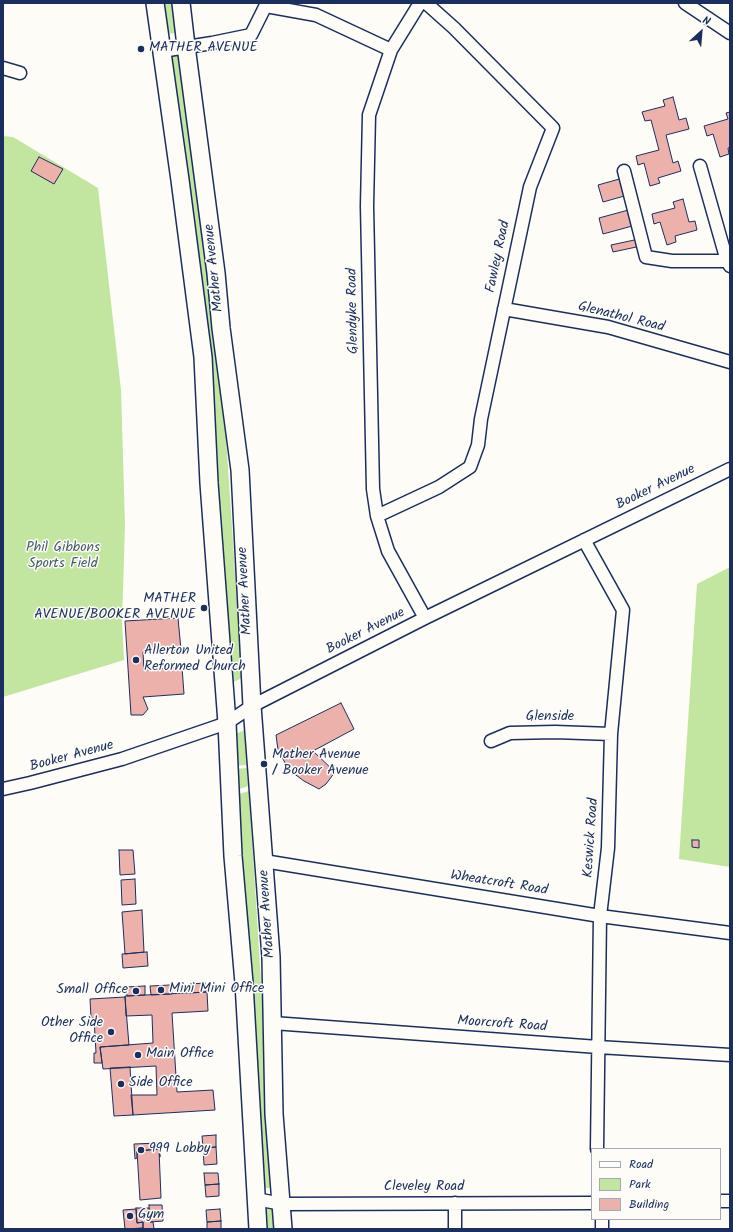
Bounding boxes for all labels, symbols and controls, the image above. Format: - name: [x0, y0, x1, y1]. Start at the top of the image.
- north arrow: [681, 12, 721, 52]
- text: N: [699, 12, 713, 31]
- place label: MATHER AVENUE: [149, 41, 258, 57]
- marker: MATHER AVENUE: [136, 44, 146, 54]
- street label: Fawley Road: [483, 219, 515, 295]
- street label: Mather Avenue: [202, 223, 228, 313]
- street label: Glendyke Road: [345, 268, 363, 354]
- street label: Glenathol Road: [576, 299, 666, 337]
- street label: Booker Avenue: [614, 462, 698, 514]
- park label: Phil Gibbons Sports Field: [26, 541, 100, 574]
- street label: Mather Avenue: [235, 546, 257, 636]
- place label: MATHER AVENUE/BOOKER AVENUE: [34, 592, 196, 624]
- marker: MATHER AVENUE/BOOKER AVENUE: [199, 603, 209, 613]
- street label: Booker Avenue: [324, 605, 408, 659]
- place label: Allerton United Reformed Church: [144, 644, 246, 676]
- marker: Allerton United Reformed Church: [131, 655, 141, 665]
- street label: Glenside: [526, 710, 574, 726]
- street label: Booker Avenue: [28, 738, 116, 776]
- place label: Mather Avenue / Booker Avenue: [272, 748, 369, 780]
- marker: Mather Avenue / Booker Avenue: [259, 759, 269, 769]
- street label: Keswick Road: [581, 798, 603, 878]
- street label: Wheatcroft Road: [449, 868, 549, 900]
- street label: Mather Avenue: [257, 869, 279, 959]
- place label: Mini Mini Office: [169, 982, 264, 998]
- place label: Small Office: [57, 983, 128, 999]
- marker: Mini Mini Office: [156, 985, 166, 995]
- marker: Small Office: [131, 986, 141, 996]
- street label: Moorcroft Road: [457, 1013, 547, 1037]
- place label: Other Side Office: [41, 1016, 103, 1048]
- marker: Other Side Office: [106, 1027, 116, 1037]
- place label: Main Office: [146, 1047, 214, 1063]
- marker: Main Office: [133, 1050, 143, 1060]
- place label: Side Office: [129, 1076, 192, 1092]
- marker: Side Office: [116, 1079, 126, 1089]
- place label: 999 Lobby: [149, 1142, 210, 1158]
- marker: 999 Lobby: [136, 1145, 146, 1155]
- legend: [591, 1148, 721, 1220]
- text: Road: [629, 1155, 653, 1174]
- text: Park: [629, 1175, 651, 1194]
- street label: Cleveley Road: [384, 1180, 464, 1196]
- text: Building: [629, 1195, 669, 1214]
- place label: Gym: [138, 1208, 164, 1224]
- marker: Gym: [125, 1211, 135, 1221]

